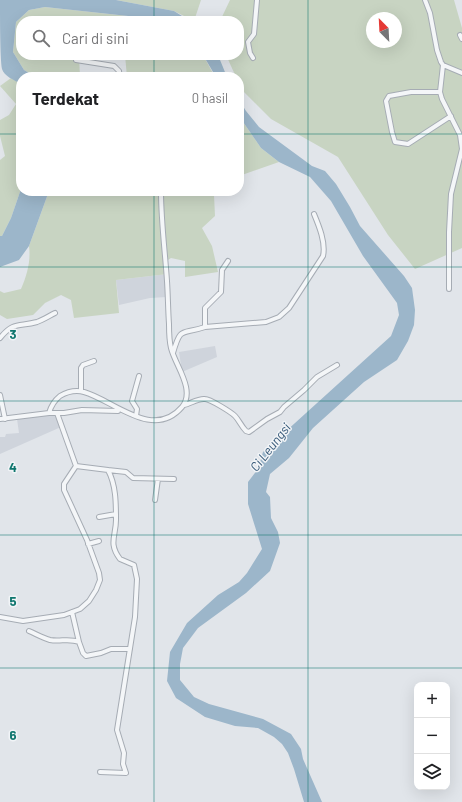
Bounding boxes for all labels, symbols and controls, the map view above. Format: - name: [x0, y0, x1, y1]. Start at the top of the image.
- north arrow: [366, 12, 402, 48]
- search box: [16, 16, 244, 60]
- icon: search: [30, 27, 52, 49]
- text: Cari di sini: [62, 29, 129, 47]
- text: Terdekat: [32, 88, 99, 108]
- text: 0 hasil: [192, 90, 228, 106]
- text: 3: [9, 326, 17, 342]
- water label: Ci Leungsi: [246, 419, 294, 474]
- text: 4: [9, 459, 17, 475]
- text: 5: [9, 593, 17, 609]
- map controls: [414, 682, 450, 790]
- button: +: [414, 682, 450, 718]
- button: −: [414, 718, 450, 754]
- text: 6: [10, 727, 17, 743]
- button: layers: [414, 754, 450, 790]

